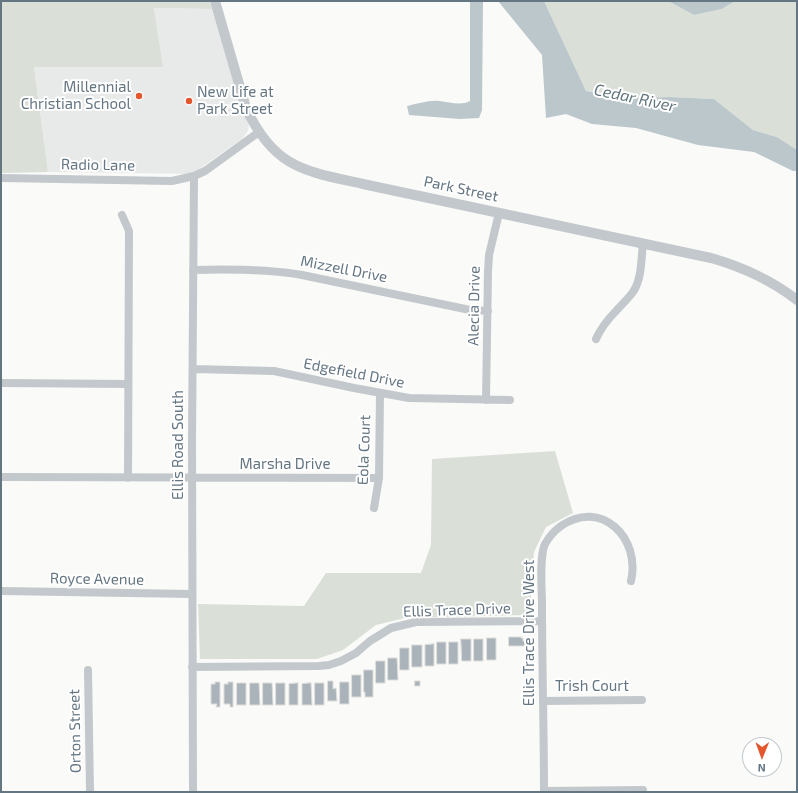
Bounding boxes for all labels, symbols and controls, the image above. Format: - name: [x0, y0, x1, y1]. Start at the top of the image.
- place label: Millennial Christian School: [21, 78, 131, 113]
- water label: Cedar River: [592, 80, 678, 116]
- place label: New Life at Park Street: [197, 83, 274, 118]
- marker: Millennial Christian School: [134, 91, 144, 101]
- marker: New Life at Park Street: [184, 96, 194, 106]
- street label: Radio Lane: [61, 155, 135, 175]
- street label: Park Street: [422, 172, 500, 206]
- street label: Mizzell Drive: [299, 252, 389, 286]
- street label: Alecia Drive: [464, 266, 484, 346]
- street label: Edgefield Drive: [302, 354, 406, 392]
- street label: Ellis Road South: [169, 390, 187, 500]
- street label: Eola Court: [354, 415, 374, 485]
- street label: Marsha Drive: [240, 455, 330, 473]
- street label: Ellis Trace Drive West: [520, 560, 538, 706]
- street label: Royce Avenue: [50, 569, 144, 589]
- street label: Ellis Trace Drive: [403, 599, 511, 621]
- street label: Trish Court: [555, 677, 629, 695]
- street label: Orton Street: [65, 689, 85, 773]
- north arrow: [742, 737, 782, 777]
- text: N: [758, 762, 766, 775]

